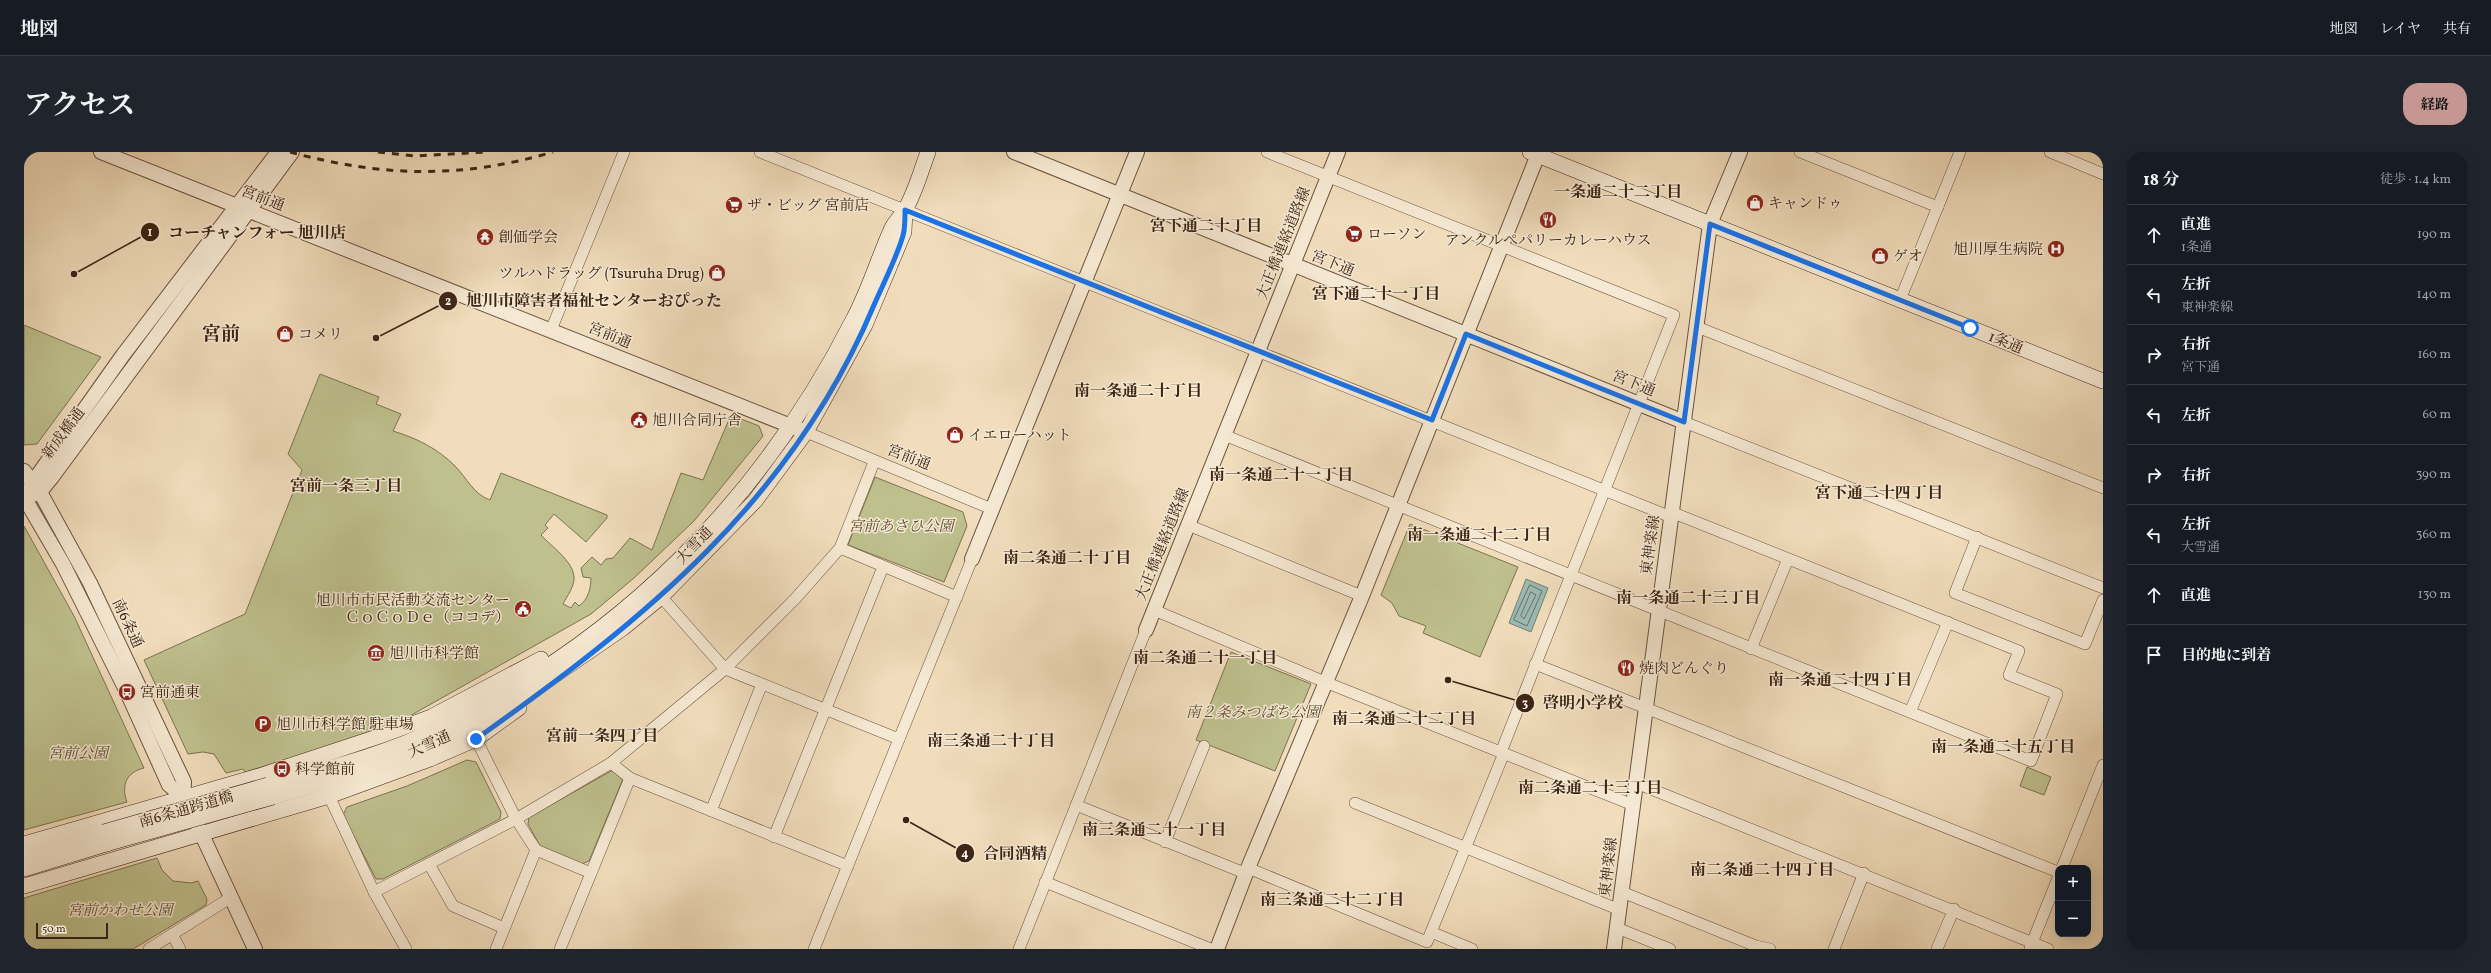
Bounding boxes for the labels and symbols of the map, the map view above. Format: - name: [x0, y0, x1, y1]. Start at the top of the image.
- street label: 宮前通: [238, 182, 287, 217]
- district label: 一条通二十二丁目: [1554, 182, 1682, 204]
- street label: 大正橋連絡道路線: [1252, 184, 1317, 303]
- shop icon: キャンドゥ: [1745, 193, 1765, 213]
- place label: キャンドゥ: [1768, 194, 1843, 215]
- supermarket icon: ザ・ビッグ 宮前店: [724, 195, 744, 215]
- place label: ザ・ビッグ 宮前店: [747, 196, 869, 217]
- restaurant icon: アンクルぺパリーカレーハウス: [1538, 210, 1558, 230]
- district label: 宮下通二十丁目: [1150, 216, 1262, 238]
- callout: コーチャンフォー 旭川店: [140, 218, 355, 246]
- text: コーチャンフォー 旭川店: [168, 223, 346, 245]
- supermarket icon: ローソン: [1344, 224, 1364, 244]
- text: 1: [148, 225, 153, 241]
- place label: ローソン: [1367, 225, 1426, 246]
- temple icon: 創価学会: [475, 227, 495, 247]
- place label: 創価学会: [498, 228, 558, 249]
- place label: アンクルぺパリーカレーハウス: [1444, 231, 1652, 252]
- hospital icon: 旭川厚生病院: [2046, 239, 2066, 259]
- place label: 旭川厚生病院: [1953, 240, 2043, 261]
- street label: 宮下通: [1308, 246, 1357, 283]
- shop icon: ゲオ: [1870, 246, 1890, 266]
- place label: ゲオ: [1893, 247, 1923, 268]
- shop icon: ツルハドラッグ (Tsuruha Drug): [707, 263, 727, 283]
- place label: ツルハドラッグ (Tsuruha Drug): [498, 264, 704, 285]
- district label: 宮下通二十一丁目: [1312, 284, 1440, 306]
- callout: 旭川市障害者福祉センターおぴった: [438, 287, 730, 315]
- text: 旭川市障害者福祉センターおぴった: [466, 291, 722, 313]
- text: 2: [445, 294, 451, 310]
- street label: 宮前通: [585, 318, 634, 355]
- route start: [1961, 319, 1979, 337]
- district label: 宮前: [202, 322, 240, 348]
- shop icon: コメリ: [275, 324, 295, 344]
- place label: コメリ: [298, 325, 343, 346]
- street label: 1条通: [1985, 327, 2026, 360]
- street label: 宮下通: [1609, 366, 1658, 403]
- district label: 南一条通二十丁目: [1074, 381, 1202, 403]
- street label: 新成橋通: [38, 404, 91, 464]
- public building icon: 旭川合同庁舎: [629, 410, 649, 430]
- place label: 旭川合同庁舎: [652, 411, 742, 432]
- shop icon: イエローハット: [945, 425, 965, 445]
- place label: イエローハット: [968, 426, 1072, 447]
- street label: 宮前通: [884, 441, 933, 476]
- district label: 南一条通二十一丁目: [1209, 465, 1353, 487]
- district label: 宮前一条三丁目: [290, 476, 402, 498]
- district label: 宮下通二十四丁目: [1815, 483, 1943, 505]
- street label: 大正橋連絡道路線: [1131, 485, 1196, 604]
- street label: 東神楽線: [1637, 514, 1666, 576]
- park label: 宮前あさひ公園: [848, 517, 956, 538]
- street label: 大雪通: [672, 523, 718, 570]
- district label: 南一条通二十二丁目: [1407, 525, 1551, 547]
- district label: 南二条通二十丁目: [1003, 548, 1131, 570]
- district label: 南一条通二十三丁目: [1616, 588, 1760, 610]
- place label: 旭川市市民活動交流センター ＣｏＣｏＤｅ（ココデ）: [316, 591, 510, 629]
- street label: 南6条通: [106, 595, 147, 652]
- public building icon: 旭川市市民活動交流センター ＣｏＣｏＤｅ（ココデ）: [513, 599, 533, 619]
- museum icon: 旭川市科学館: [366, 643, 386, 663]
- place label: 旭川市科学館: [389, 644, 479, 665]
- district label: 南二条通二十一丁目: [1133, 648, 1277, 670]
- restaurant icon: 焼肉どんぐり: [1616, 658, 1636, 678]
- place label: 焼肉どんぐり: [1639, 659, 1729, 680]
- district label: 南一条通二十四丁目: [1768, 670, 1912, 692]
- bus stop icon: 宮前通東: [117, 682, 137, 702]
- place label: 宮前通東: [140, 683, 200, 704]
- callout: 啓明小学校: [1515, 689, 1631, 717]
- text: 啓明小学校: [1543, 693, 1624, 715]
- text: 3: [1522, 696, 1528, 712]
- park label: 南２条みつばち公園: [1186, 703, 1323, 724]
- district label: 南二条通二十二丁目: [1332, 709, 1476, 731]
- parking icon: 旭川市科学館 駐車場: [253, 714, 273, 734]
- place label: 旭川市科学館 駐車場: [276, 715, 414, 736]
- district label: 宮前一条四丁目: [546, 726, 658, 748]
- street label: 大雪通: [405, 727, 454, 764]
- route end: [467, 730, 485, 748]
- district label: 南三条通二十丁目: [927, 731, 1055, 753]
- district label: 南一条通二十五丁目: [1931, 737, 2075, 759]
- park label: 宮前公園: [48, 744, 111, 765]
- bus stop icon: 科学館前: [272, 759, 292, 779]
- place label: 科学館前: [295, 760, 355, 781]
- district label: 南二条通二十三丁目: [1518, 778, 1662, 800]
- street label: 南6条通跨道橋: [137, 787, 236, 834]
- district label: 南三条通二十一丁目: [1082, 820, 1226, 842]
- street label: 東神楽線: [1595, 836, 1624, 898]
- callout: 合同酒精: [955, 839, 1055, 867]
- text: 合同酒精: [983, 844, 1047, 866]
- text: 4: [961, 846, 969, 862]
- district label: 南二条通二十四丁目: [1690, 860, 1834, 882]
- district label: 南三条通二十二丁目: [1260, 890, 1404, 912]
- park label: 宮前かわせ公園: [67, 901, 175, 922]
- scale bar: [36, 921, 108, 940]

